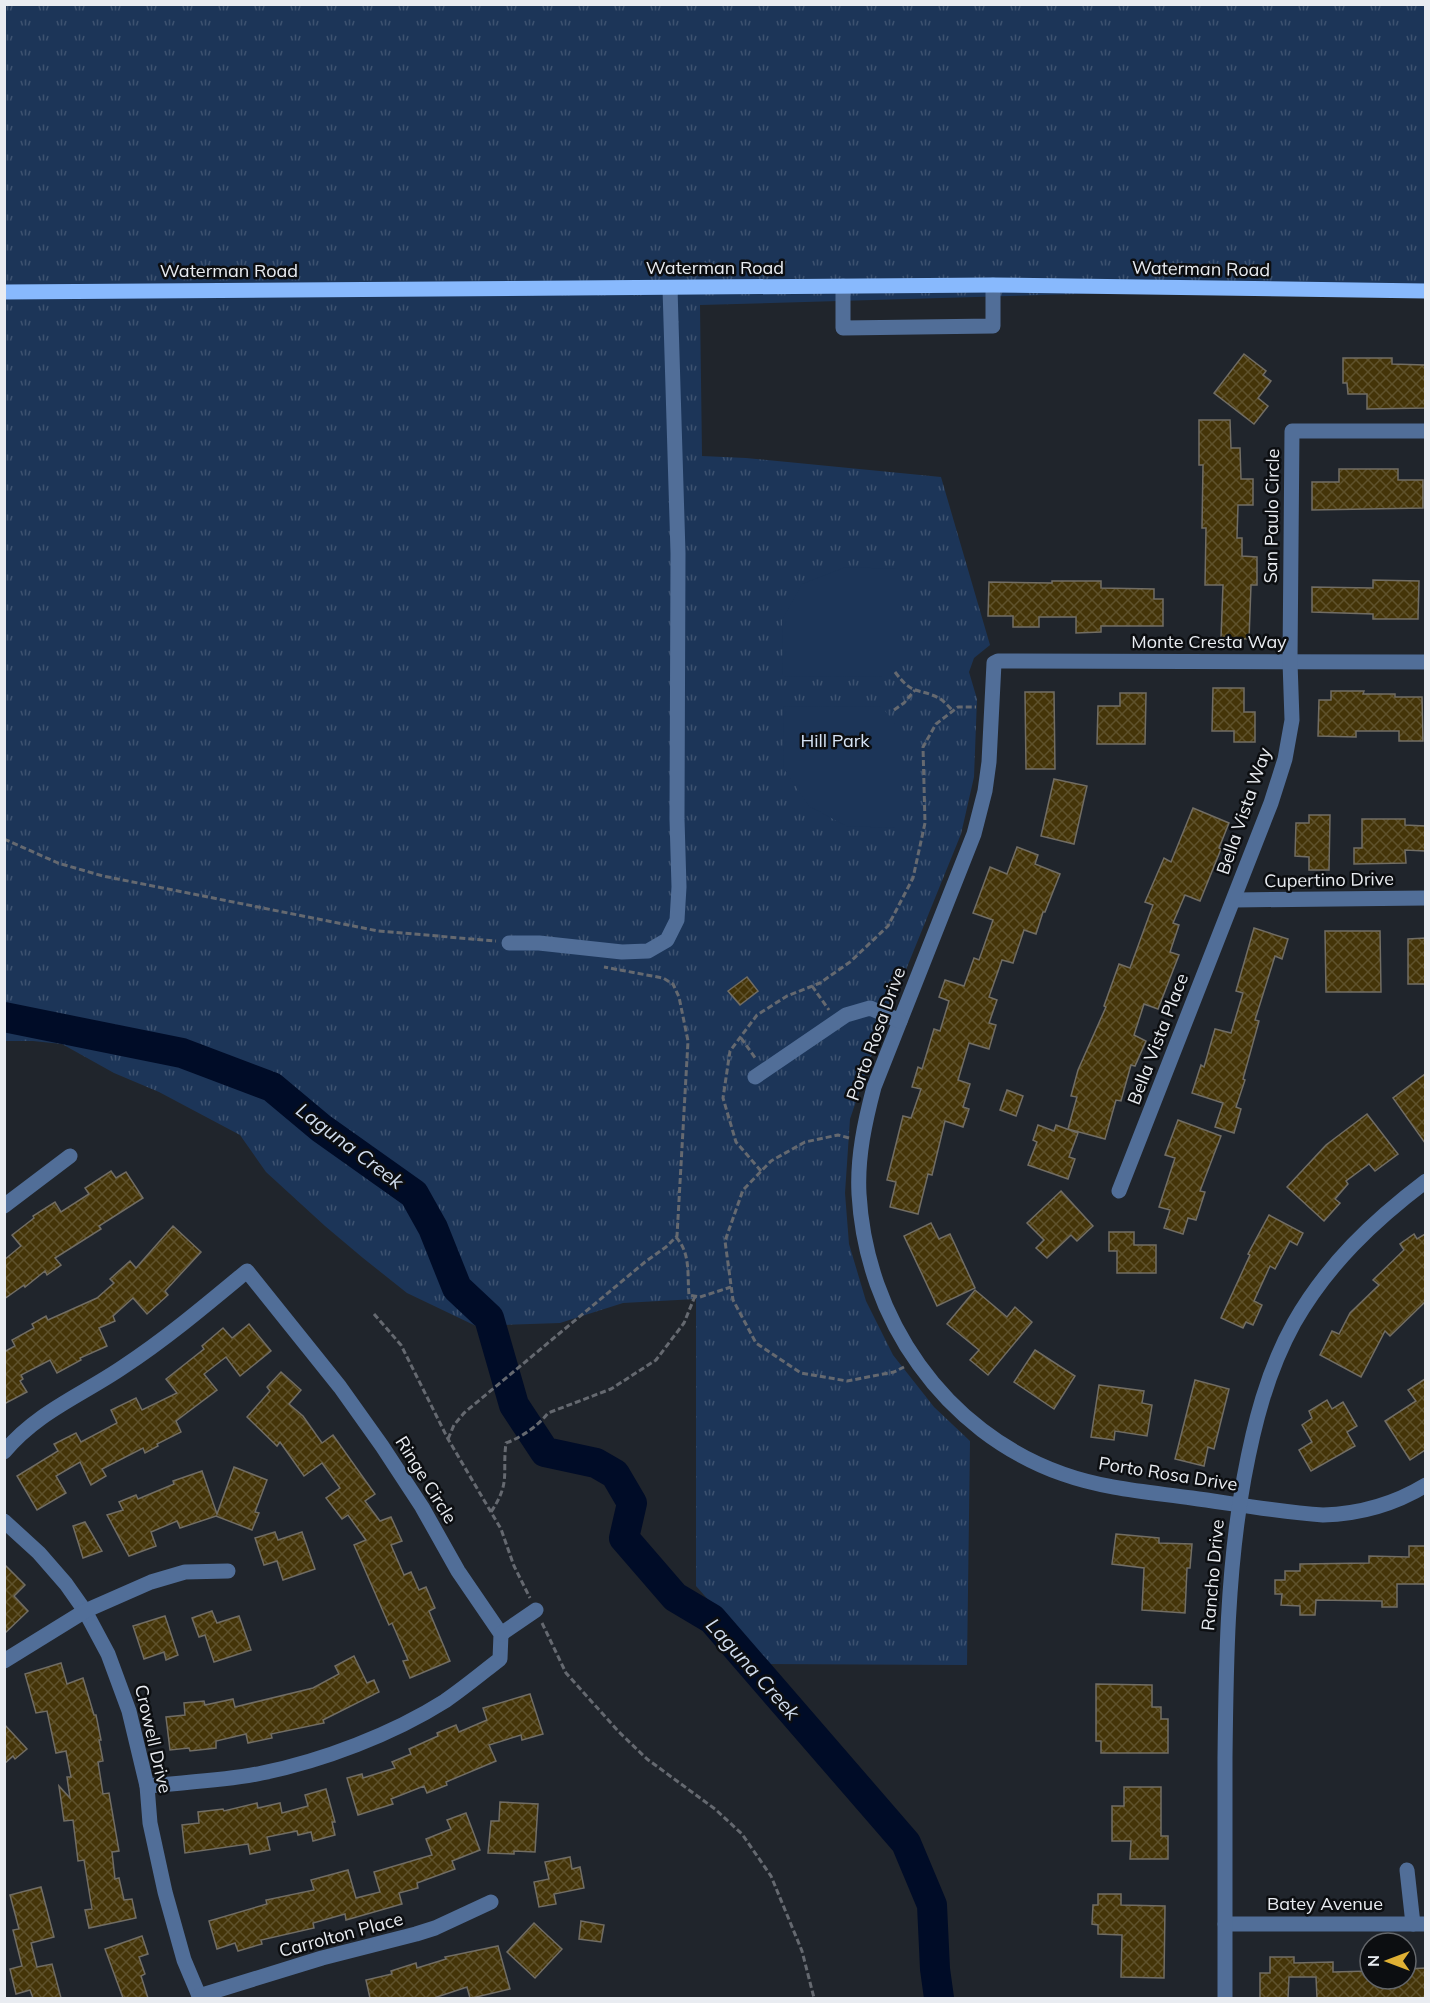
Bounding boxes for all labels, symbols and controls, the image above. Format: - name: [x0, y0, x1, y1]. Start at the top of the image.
- street label: Waterman Road: [646, 256, 784, 279]
- street label: Waterman Road: [1132, 256, 1270, 281]
- street label: Waterman Road: [160, 259, 298, 282]
- street label: San Paulo Circle: [1259, 448, 1284, 584]
- street label: Monte Cresta Way: [1131, 630, 1287, 653]
- park label: Hill Park: [800, 729, 870, 752]
- street label: Bella Vista Way: [1211, 744, 1276, 877]
- street label: Cupertino Drive: [1264, 867, 1394, 892]
- street label: Porto Rosa Drive: [841, 964, 910, 1104]
- street label: Bella Vista Place: [1122, 970, 1193, 1108]
- water label: Laguna Creek: [292, 1097, 410, 1195]
- street label: Ringe Circle: [391, 1432, 462, 1528]
- street label: Porto Rosa Drive: [1097, 1451, 1239, 1496]
- street label: Rancho Drive: [1196, 1518, 1229, 1632]
- water label: Laguna Creek: [701, 1613, 806, 1725]
- street label: Crowell Drive: [130, 1682, 177, 1796]
- street label: Batey Avenue: [1267, 1892, 1383, 1915]
- street label: Carrolton Place: [276, 1907, 405, 1962]
- north arrow: [1358, 1931, 1418, 1991]
- text: N: [1363, 1955, 1383, 1967]

